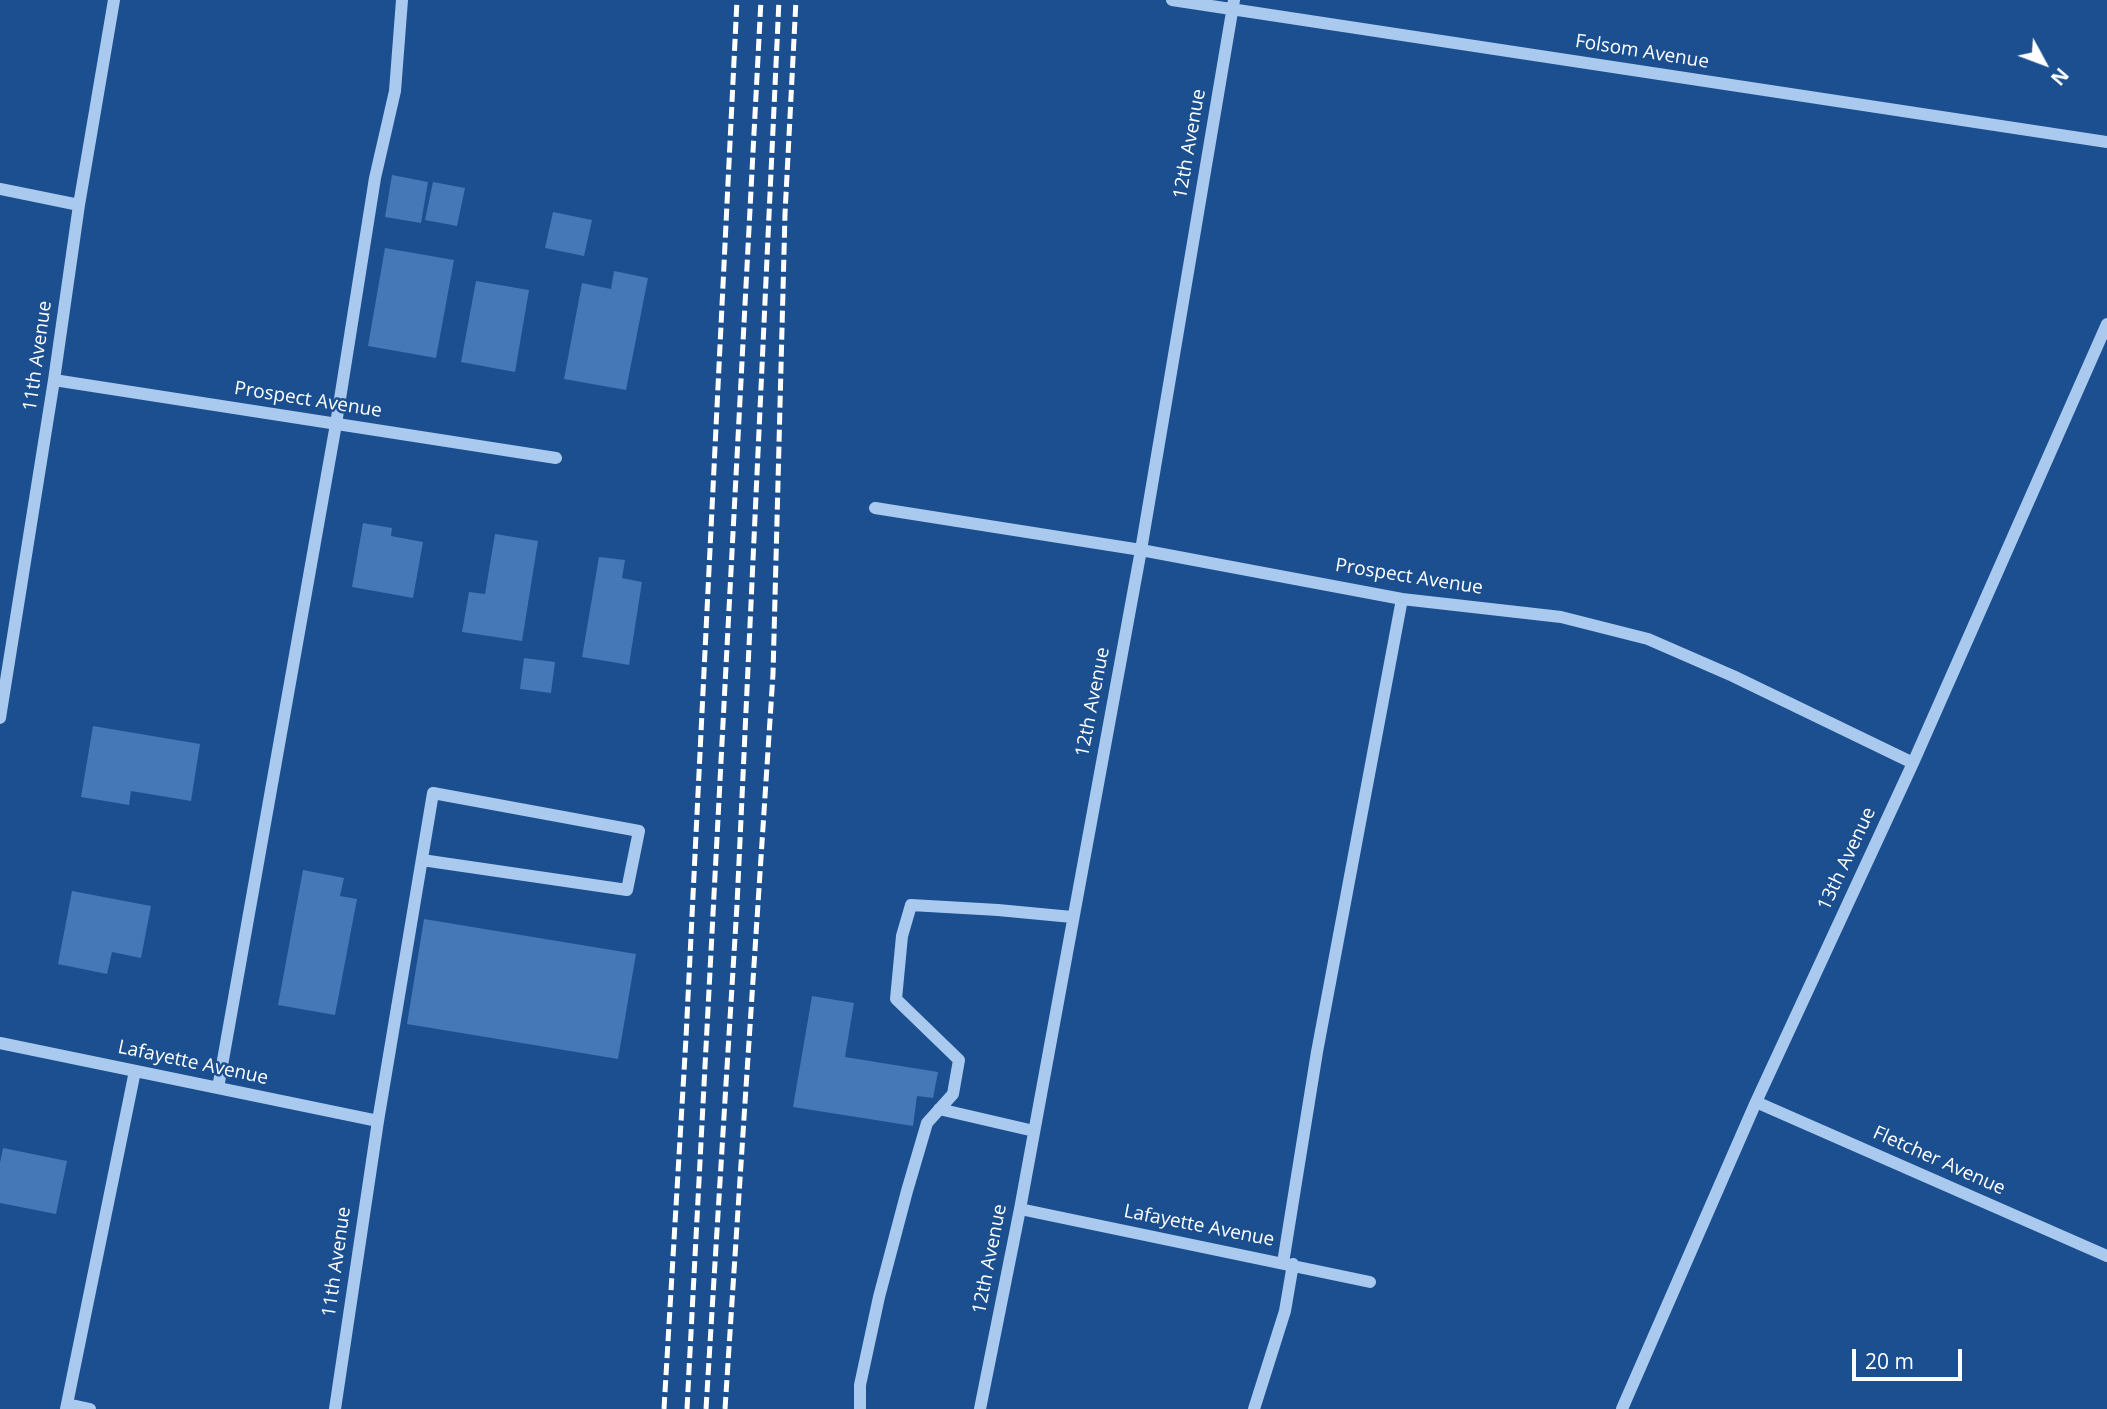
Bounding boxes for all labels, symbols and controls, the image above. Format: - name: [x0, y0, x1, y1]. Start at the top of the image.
- north arrow: [2009, 28, 2079, 98]
- street label: Folsom Avenue: [1573, 30, 1711, 74]
- text: N: [2045, 62, 2075, 91]
- street label: 12th Avenue: [1169, 87, 1211, 201]
- street label: 11th Avenue: [19, 299, 57, 413]
- street label: Prospect Avenue: [233, 377, 383, 423]
- street label: Prospect Avenue: [1334, 554, 1484, 600]
- street label: 12th Avenue: [1071, 645, 1115, 759]
- street label: 13th Avenue: [1813, 804, 1881, 914]
- street label: Lafayette Avenue: [116, 1036, 270, 1090]
- street label: Fletcher Avenue: [1869, 1122, 2009, 1200]
- street label: Lafayette Avenue: [1122, 1200, 1276, 1252]
- street label: 12th Avenue: [968, 1202, 1012, 1316]
- street label: 11th Avenue: [318, 1205, 356, 1319]
- scale bar: [1855, 1336, 1965, 1380]
- text: 20 m: [1865, 1347, 1914, 1375]

